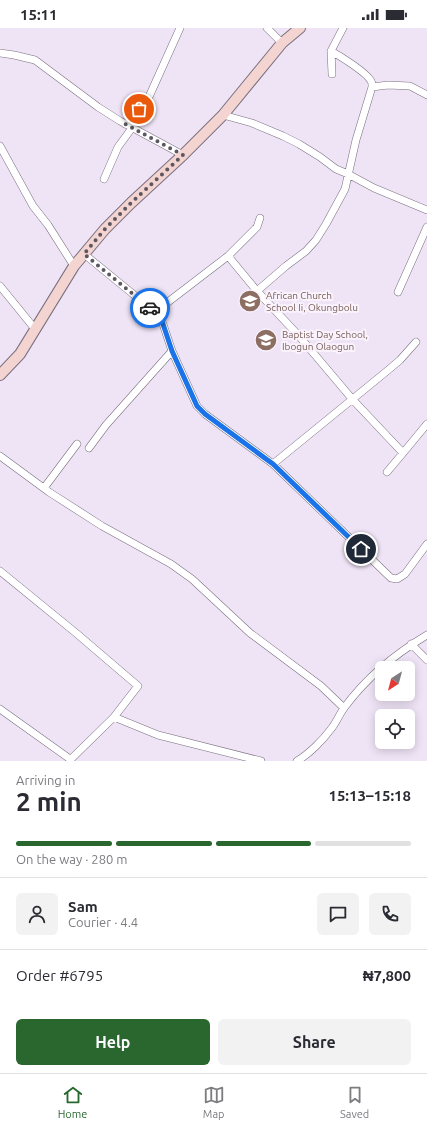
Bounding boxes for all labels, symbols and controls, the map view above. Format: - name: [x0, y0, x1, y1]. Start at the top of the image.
- text: 15:11: [20, 6, 58, 23]
- pin: [122, 92, 156, 126]
- icon: bag: [128, 98, 150, 120]
- courier: [130, 288, 170, 328]
- school or university icon: African Church School Ii, Okungbolu: [237, 288, 263, 314]
- place label: African Church School Ii, Okungbolu: [266, 290, 358, 313]
- icon: car: [139, 297, 161, 319]
- school or university icon: Baptist Day School, Ibogun Olaogun: [253, 327, 279, 353]
- place label: Baptist Day School, Ibogun Olaogun: [282, 329, 368, 352]
- pin: [344, 532, 378, 566]
- icon: home: [350, 538, 372, 560]
- north arrow: [375, 661, 415, 701]
- map controls: [375, 661, 415, 749]
- button: locate: [375, 709, 415, 749]
- text: Arriving in: [16, 773, 75, 787]
- text: 2 min: [16, 787, 82, 816]
- text: 15:13–15:18: [328, 787, 411, 804]
- text: On the way · 280 m: [16, 852, 128, 866]
- button: person: [16, 893, 58, 935]
- button: chat: [317, 893, 359, 935]
- button: phone: [369, 893, 411, 935]
- text: Sam: [68, 898, 98, 915]
- text: Courier · 4.4: [68, 915, 138, 929]
- text: Order #6795: [16, 967, 103, 984]
- text: ₦7,800: [363, 967, 411, 984]
- button: Help: [16, 1019, 210, 1065]
- button: Share: [218, 1019, 411, 1065]
- tab: Home: [58, 1084, 87, 1120]
- tab: Map: [203, 1084, 225, 1120]
- tab: Saved: [340, 1084, 369, 1120]

